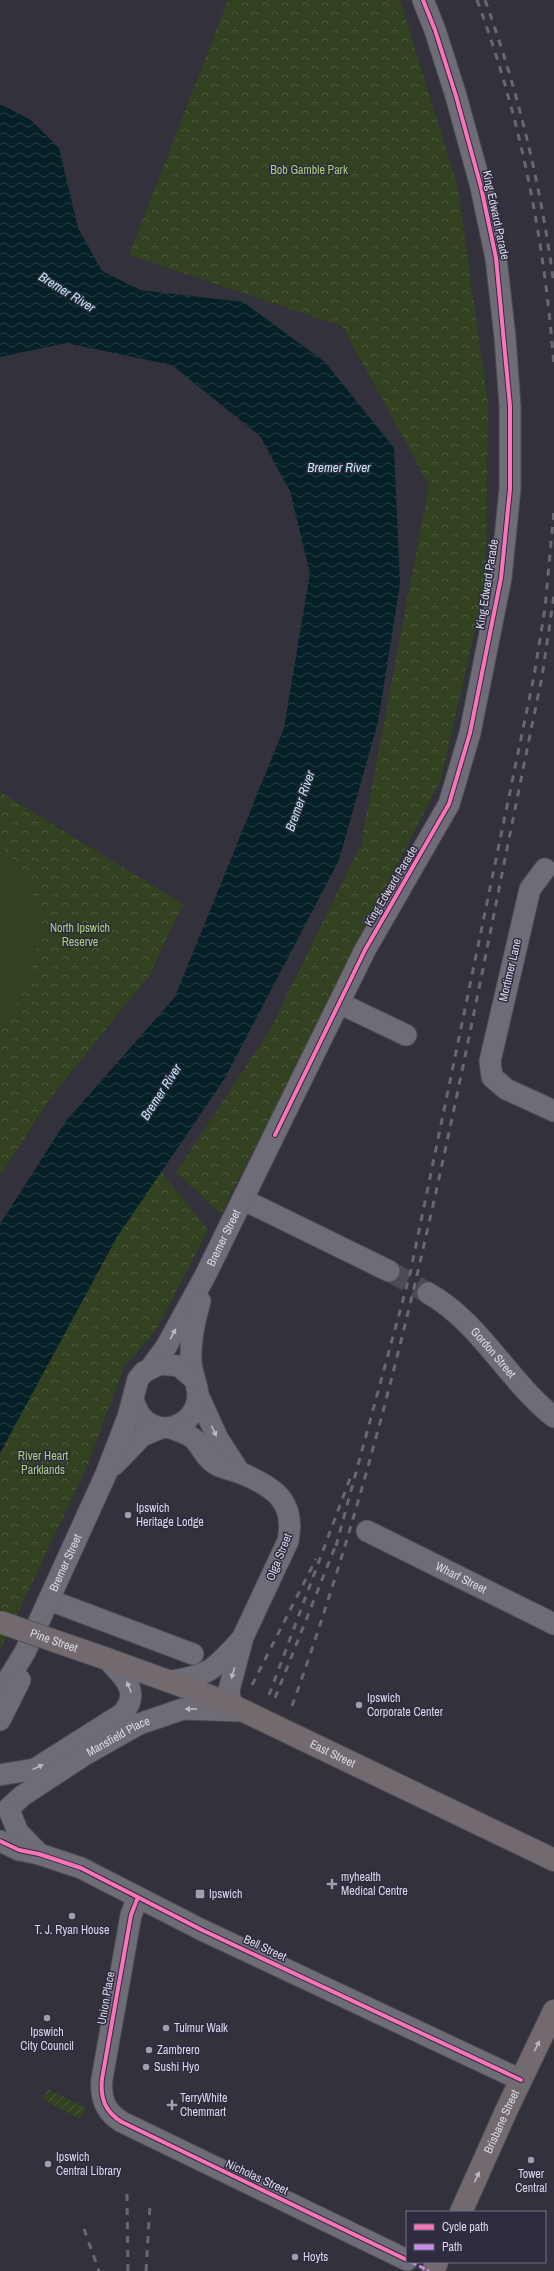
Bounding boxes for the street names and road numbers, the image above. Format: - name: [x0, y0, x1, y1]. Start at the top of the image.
- street label: King Edward Parade: [479, 169, 513, 261]
- street label: King Edward Parade: [472, 538, 502, 630]
- street label: King Edward Parade: [361, 843, 421, 929]
- street label: Mortimer Lane: [495, 937, 525, 1003]
- street label: Bremer Street: [203, 1207, 244, 1269]
- street label: Gordon Street: [467, 1324, 520, 1382]
- street label: Bremer Street: [46, 1531, 86, 1594]
- street label: Olga Street: [262, 1531, 296, 1583]
- street label: Wharf Street: [433, 1558, 490, 1597]
- street label: Pine Street: [28, 1625, 80, 1656]
- street label: Mansfield Place: [84, 1713, 152, 1760]
- street label: East Street: [307, 1736, 358, 1772]
- street label: Bell Street: [241, 1931, 289, 1965]
- street label: Union Place: [93, 1970, 119, 2026]
- street label: Brisbane Street: [480, 2087, 523, 2156]
- street label: Nicholas Street: [223, 2156, 291, 2199]

